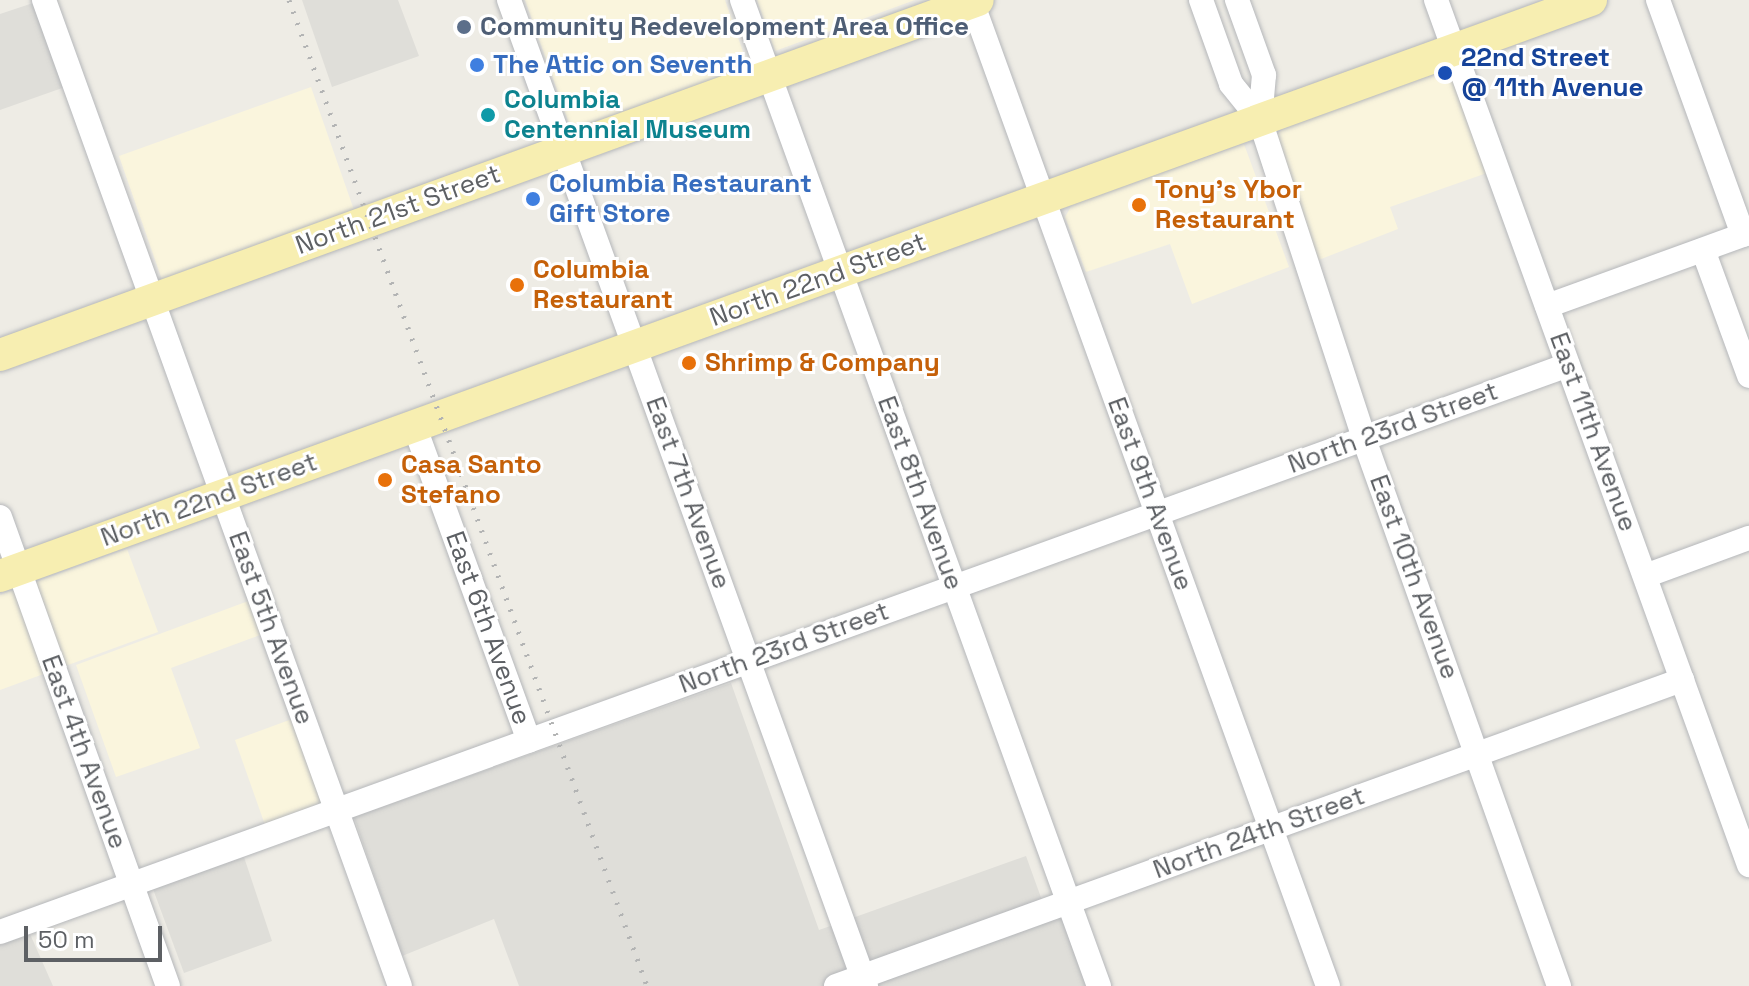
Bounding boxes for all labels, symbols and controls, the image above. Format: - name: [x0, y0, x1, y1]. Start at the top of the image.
- place label: Community Redevelopment Area Office: [480, 11, 969, 43]
- marker: Community Redevelopment Area Office: [455, 18, 473, 36]
- place label: 22nd Street @ 11th Avenue: [1461, 42, 1644, 104]
- place label: The Attic on Seventh: [493, 49, 753, 81]
- marker: The Attic on Seventh: [468, 56, 486, 74]
- marker: 22nd Street @ 11th Avenue: [1436, 64, 1454, 82]
- place label: Columbia Centennial Museum: [504, 84, 751, 146]
- marker: Columbia Centennial Museum: [479, 106, 497, 124]
- street label: North 21st Street: [291, 158, 505, 262]
- place label: Columbia Restaurant Gift Store: [549, 168, 812, 230]
- place label: Tony's Ybor Restaurant: [1155, 174, 1302, 236]
- marker: Columbia Restaurant Gift Store: [524, 190, 542, 208]
- marker: Tony's Ybor Restaurant: [1130, 196, 1148, 214]
- street label: North 22nd Street: [706, 226, 930, 334]
- place label: Columbia Restaurant: [533, 254, 673, 316]
- marker: Columbia Restaurant: [508, 276, 526, 294]
- street label: East 11th Avenue: [1542, 328, 1644, 536]
- place label: Shrimp & Company: [705, 347, 940, 379]
- marker: Shrimp & Company: [680, 354, 698, 372]
- street label: North 23rd Street: [1284, 376, 1502, 480]
- street label: East 7th Avenue: [639, 392, 737, 594]
- street label: East 8th Avenue: [870, 392, 970, 594]
- street label: East 9th Avenue: [1100, 393, 1200, 595]
- street label: North 22nd Street: [97, 446, 321, 554]
- place label: Casa Santo Stefano: [401, 449, 542, 510]
- street label: East 10th Avenue: [1362, 470, 1466, 684]
- marker: Casa Santo Stefano: [376, 471, 394, 489]
- street label: East 5th Avenue: [222, 527, 320, 729]
- street label: East 6th Avenue: [438, 527, 538, 729]
- street label: North 23rd Street: [675, 596, 893, 700]
- street label: East 4th Avenue: [34, 651, 134, 853]
- street label: North 24th Street: [1149, 780, 1369, 886]
- scale bar: [28, 910, 166, 960]
- text: 50 m: [38, 924, 95, 955]

